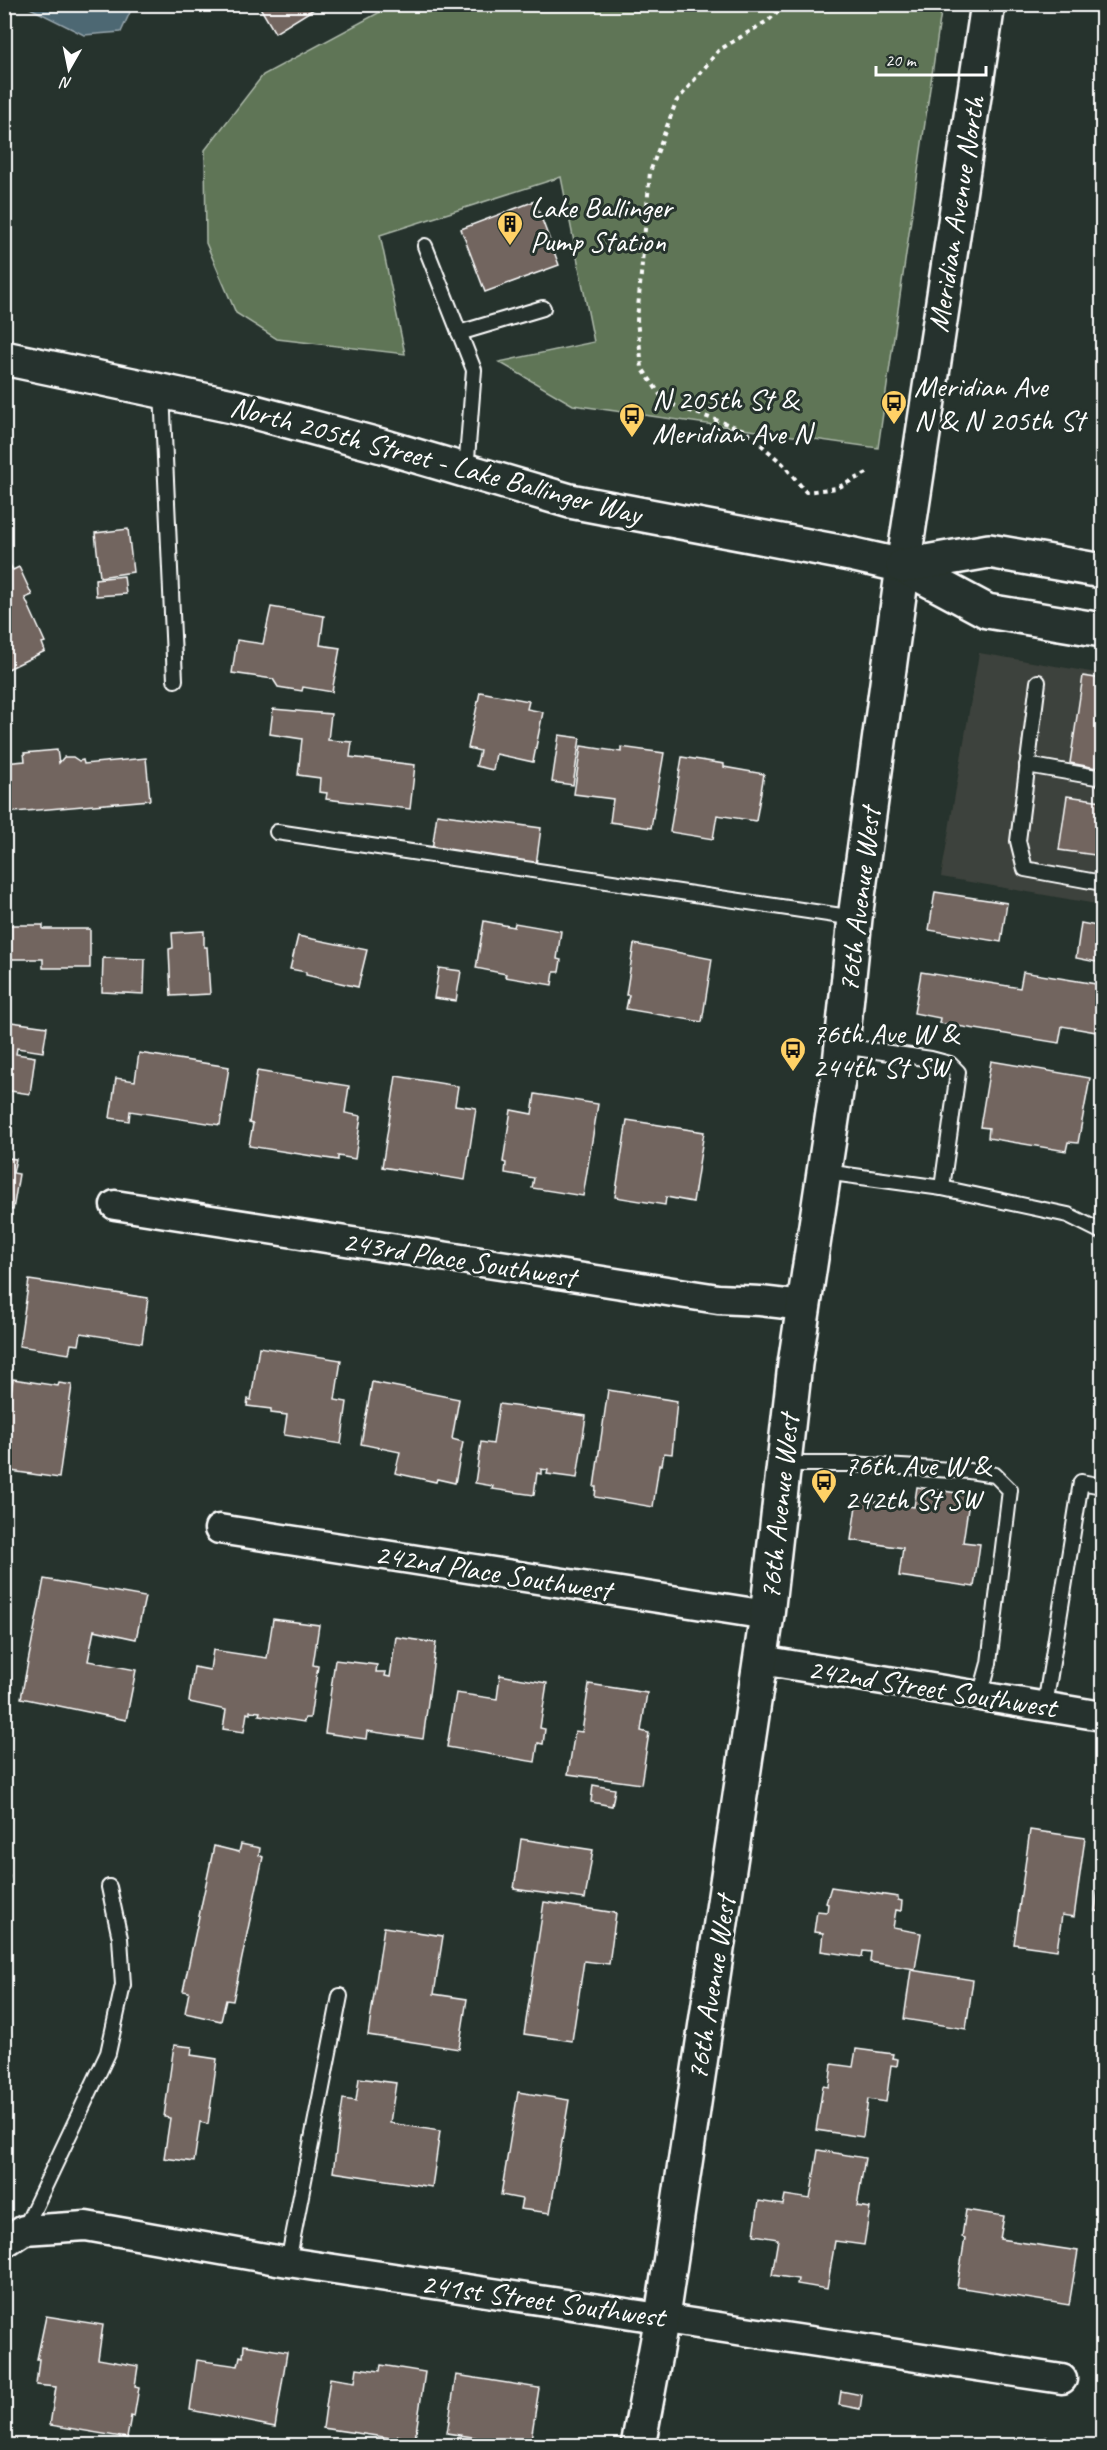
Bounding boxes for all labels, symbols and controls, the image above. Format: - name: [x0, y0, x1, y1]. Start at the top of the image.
- north arrow: [39, 39, 99, 99]
- scale bar: [876, 39, 986, 77]
- text: 20 m: [885, 49, 918, 71]
- text: N: [57, 72, 73, 93]
- street label: Meridian Avenue North: [919, 92, 994, 335]
- place label: Lake Ballinger Pump Station: [530, 188, 674, 260]
- building icon: Lake Ballinger Pump Station: [495, 209, 525, 247]
- place label: Meridian Ave N & N 205th St: [914, 367, 1089, 439]
- place label: N 205th St & Meridian Ave N: [652, 380, 816, 452]
- street label: North 205th Street - Lake Ballinger Way: [226, 387, 648, 534]
- bus stop icon: Meridian Ave N & N 205th St: [879, 388, 909, 426]
- bus stop icon: N 205th St & Meridian Ave N: [617, 401, 647, 439]
- street label: 76th Avenue West: [829, 801, 890, 995]
- place label: 76th Ave W & 244th St SW: [812, 1014, 961, 1086]
- bus stop icon: 76th Ave W & 244th St SW: [778, 1035, 808, 1073]
- street label: 243rd Place Southwest: [340, 1222, 582, 1297]
- street label: 76th Avenue West: [750, 1408, 808, 1601]
- place label: 76th Ave W & 242th St SW: [844, 1446, 993, 1518]
- bus stop icon: 76th Ave W & 242th St SW: [809, 1467, 839, 1505]
- street label: 242nd Place Southwest: [372, 1535, 618, 1610]
- street label: 242nd Street Southwest: [805, 1650, 1062, 1727]
- street label: 76th Avenue West: [678, 1889, 745, 2083]
- street label: 241st Street Southwest: [419, 2264, 670, 2336]

